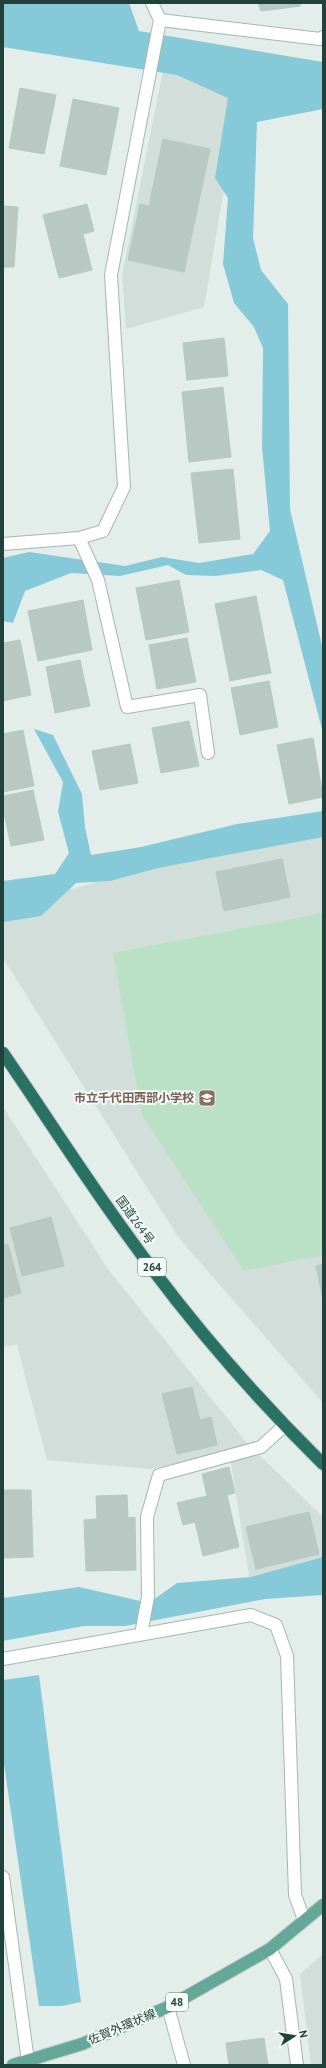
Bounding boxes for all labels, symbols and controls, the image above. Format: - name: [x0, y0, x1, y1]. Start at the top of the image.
- school or university icon: 市立千代田西部小学校: [197, 1088, 217, 1108]
- place label: 市立千代田西部小学校: [74, 1090, 194, 1105]
- street label: 国道264号: [113, 1193, 158, 1247]
- road number: 264: [138, 1258, 166, 1276]
- road number: 48: [166, 1993, 188, 2011]
- street label: 佐賀外環状線: [86, 2006, 158, 2048]
- north arrow: [274, 2016, 314, 2056]
- text: N: [296, 2029, 311, 2039]

